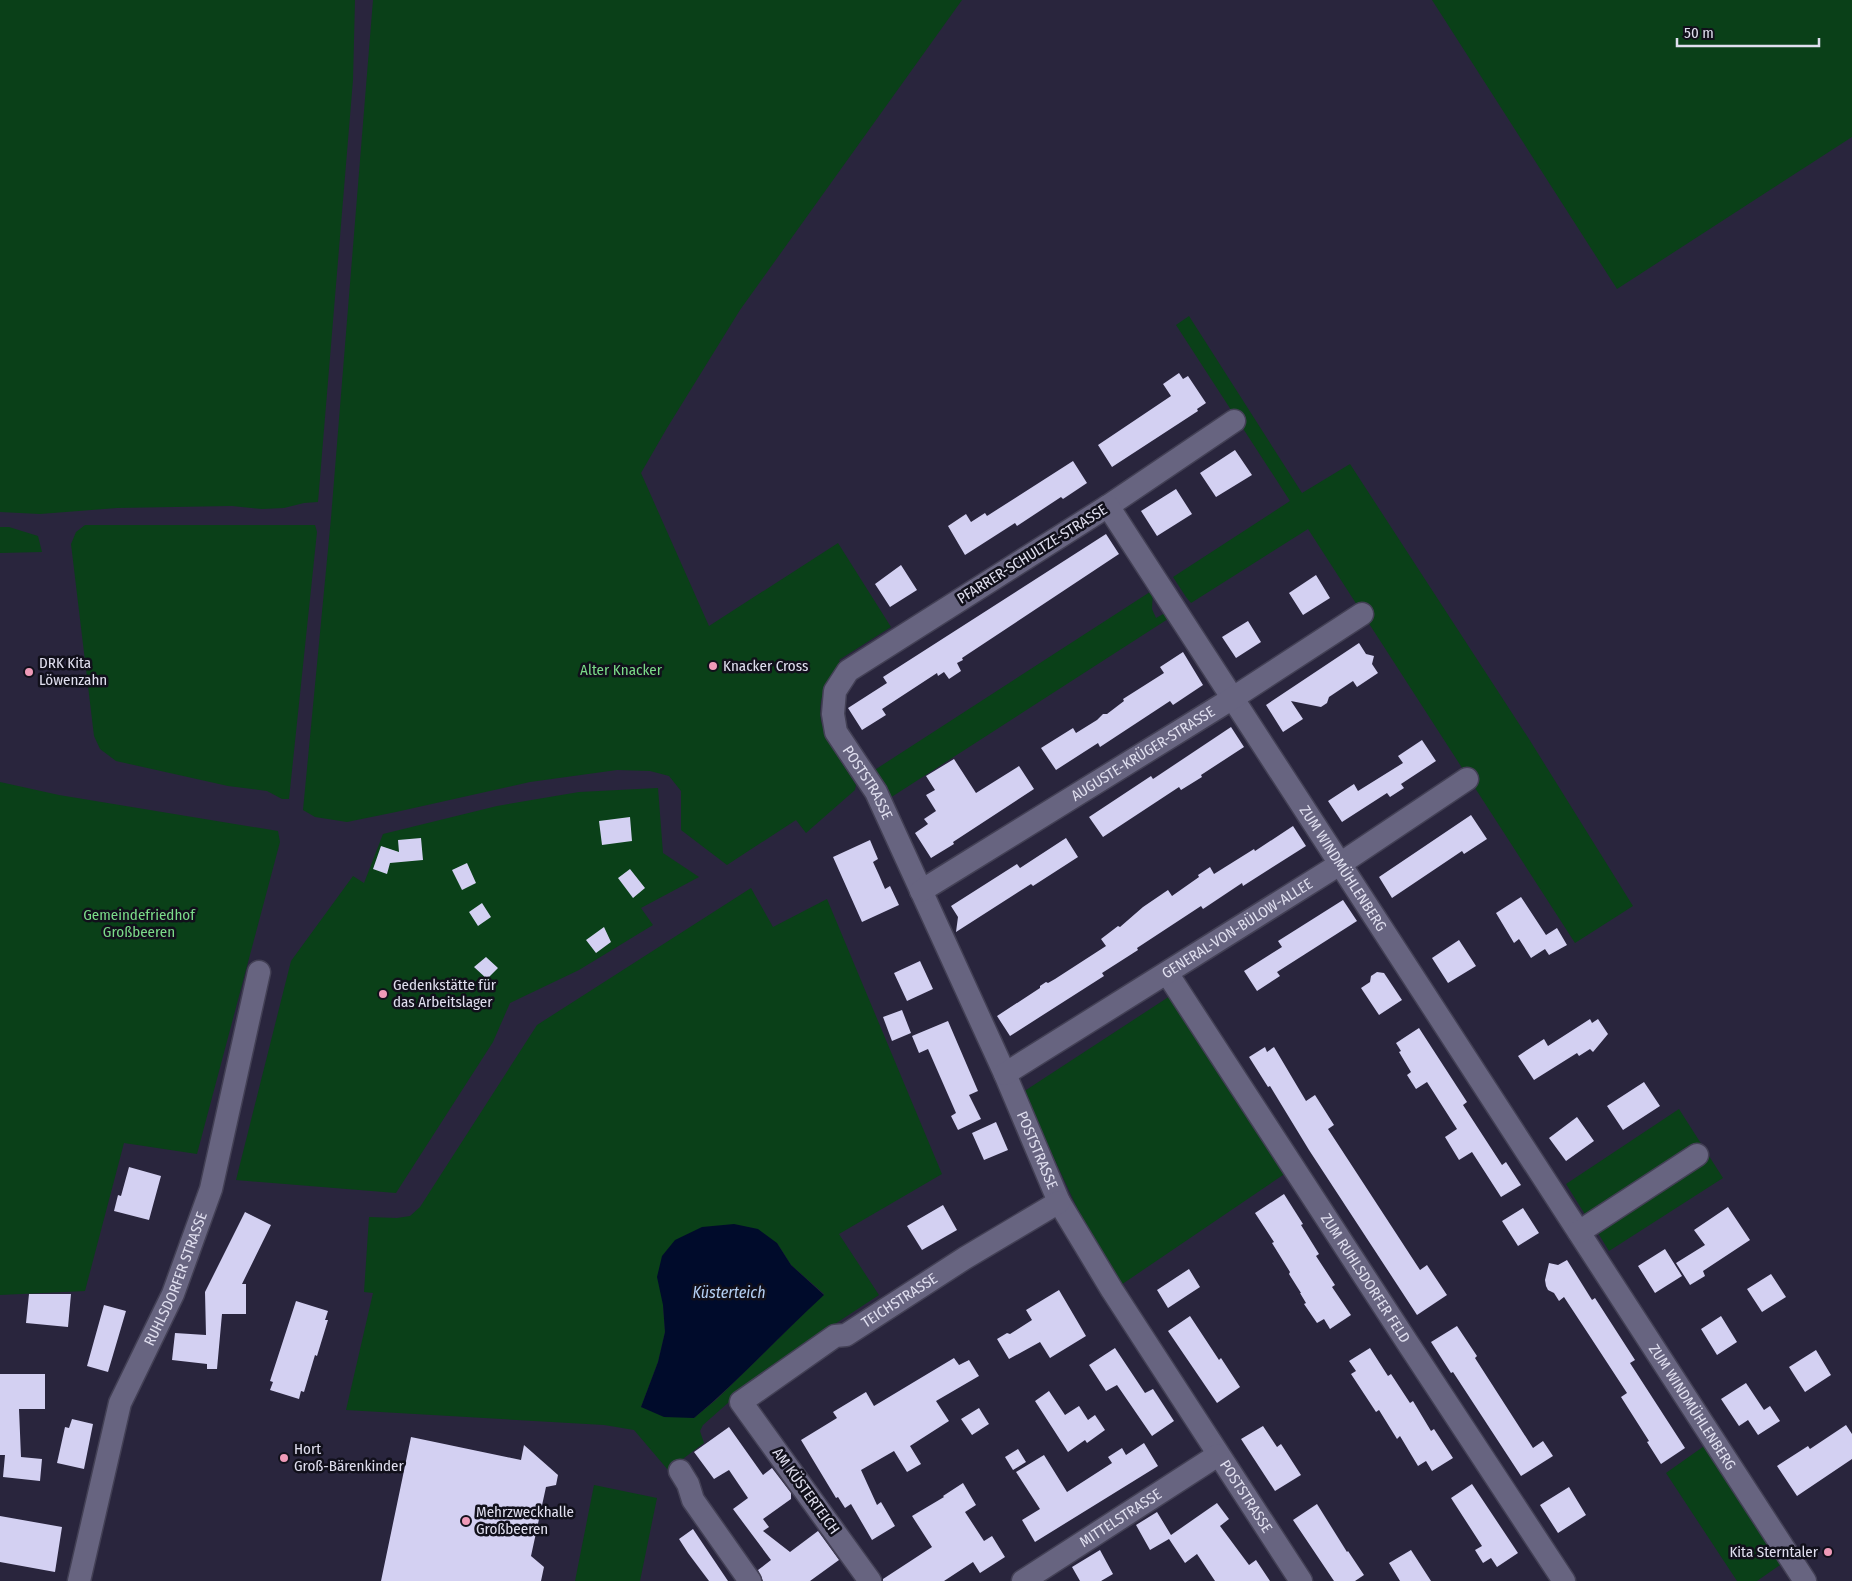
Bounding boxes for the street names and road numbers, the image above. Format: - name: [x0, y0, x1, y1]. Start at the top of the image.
- street label: PFARRER-SCHULTZE-STRASSE: [954, 500, 1110, 608]
- street label: AUGUSTE-KRÜGER-STRASSE: [1068, 703, 1218, 805]
- street label: POSTSTRASSE: [839, 742, 896, 822]
- street label: ZUM WINDMÜHLENBERG: [1296, 802, 1390, 935]
- street label: GENERAL-VON-BÜLOW-ALLEE: [1159, 875, 1316, 982]
- street label: POSTSTRASSE: [1013, 1108, 1062, 1192]
- street label: RUHLSDORFER STRASSE: [140, 1209, 211, 1349]
- street label: ZUM RUHLSDORFER FELD: [1317, 1210, 1414, 1346]
- street label: TEICHSTRASSE: [858, 1269, 941, 1332]
- street label: ZUM WINDMÜHLENBERG: [1645, 1341, 1740, 1473]
- street label: AM KÜSTERTEICH: [769, 1444, 843, 1538]
- street label: POSTSTRASSE: [1216, 1457, 1276, 1536]
- street label: MITTELSTRASSE: [1076, 1485, 1165, 1551]

